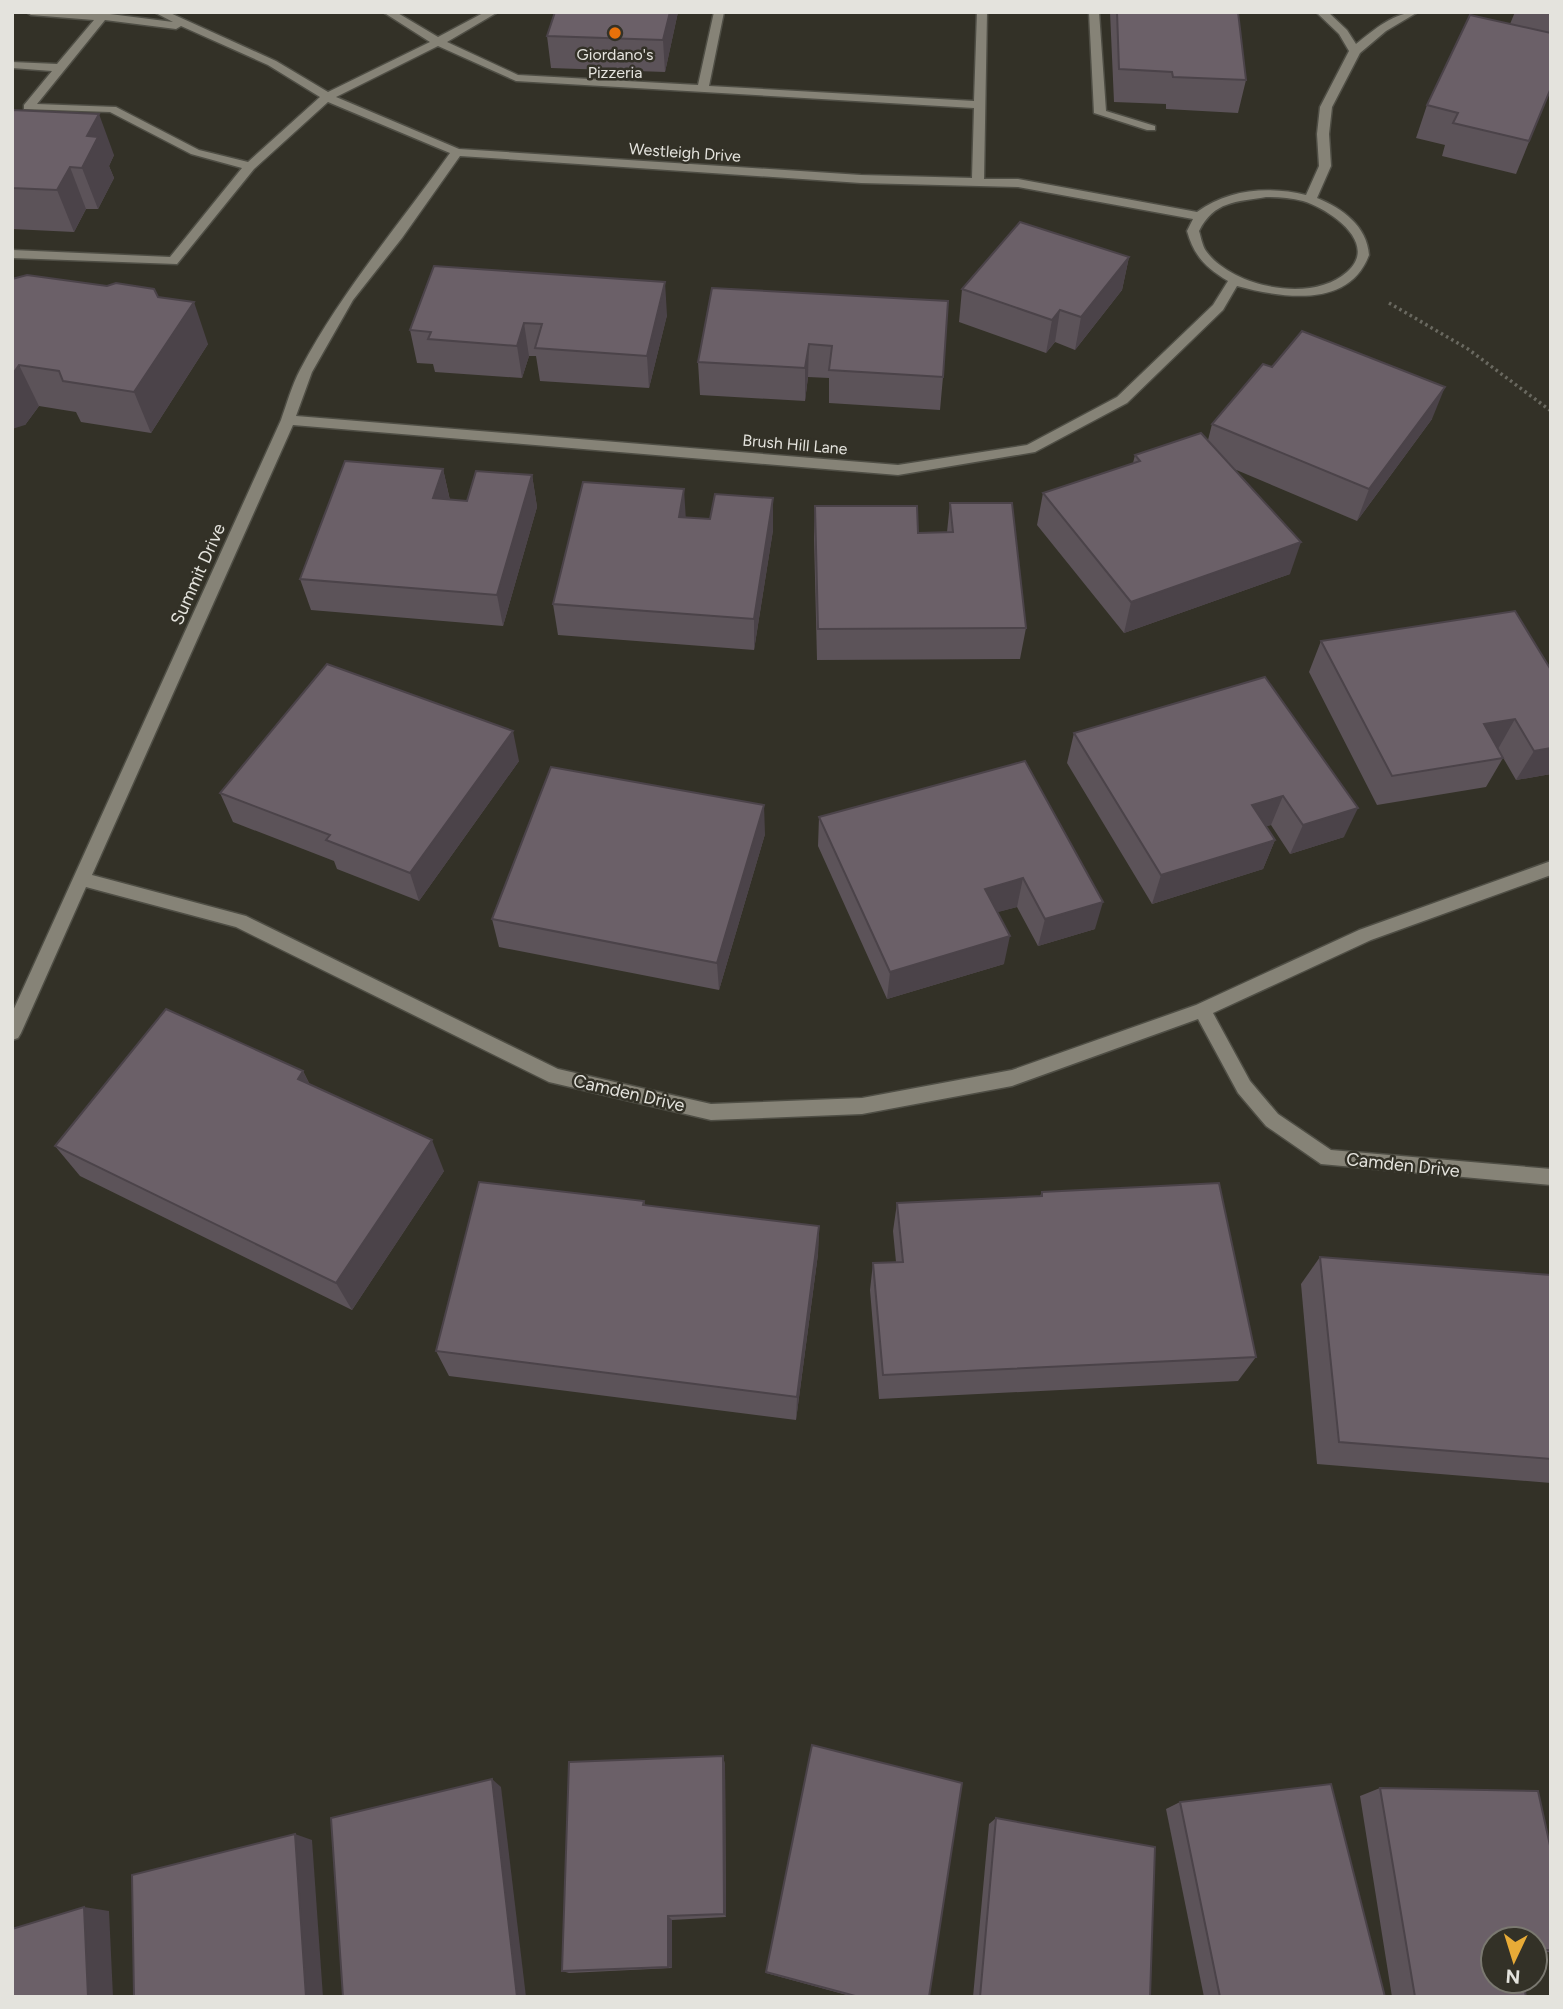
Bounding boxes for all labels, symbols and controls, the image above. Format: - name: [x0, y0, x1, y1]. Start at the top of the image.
- marker: Giordano's Pizzeria: [607, 25, 623, 41]
- place label: Giordano's Pizzeria: [577, 45, 653, 82]
- street label: Westleigh Drive: [628, 139, 742, 166]
- street label: Brush Hill Lane: [742, 430, 849, 459]
- street label: Summit Drive: [166, 520, 230, 628]
- street label: Camden Drive: [571, 1069, 687, 1117]
- street label: Camden Drive: [1345, 1148, 1461, 1182]
- north arrow: [1479, 1925, 1549, 1995]
- text: N: [1505, 1964, 1521, 1988]

